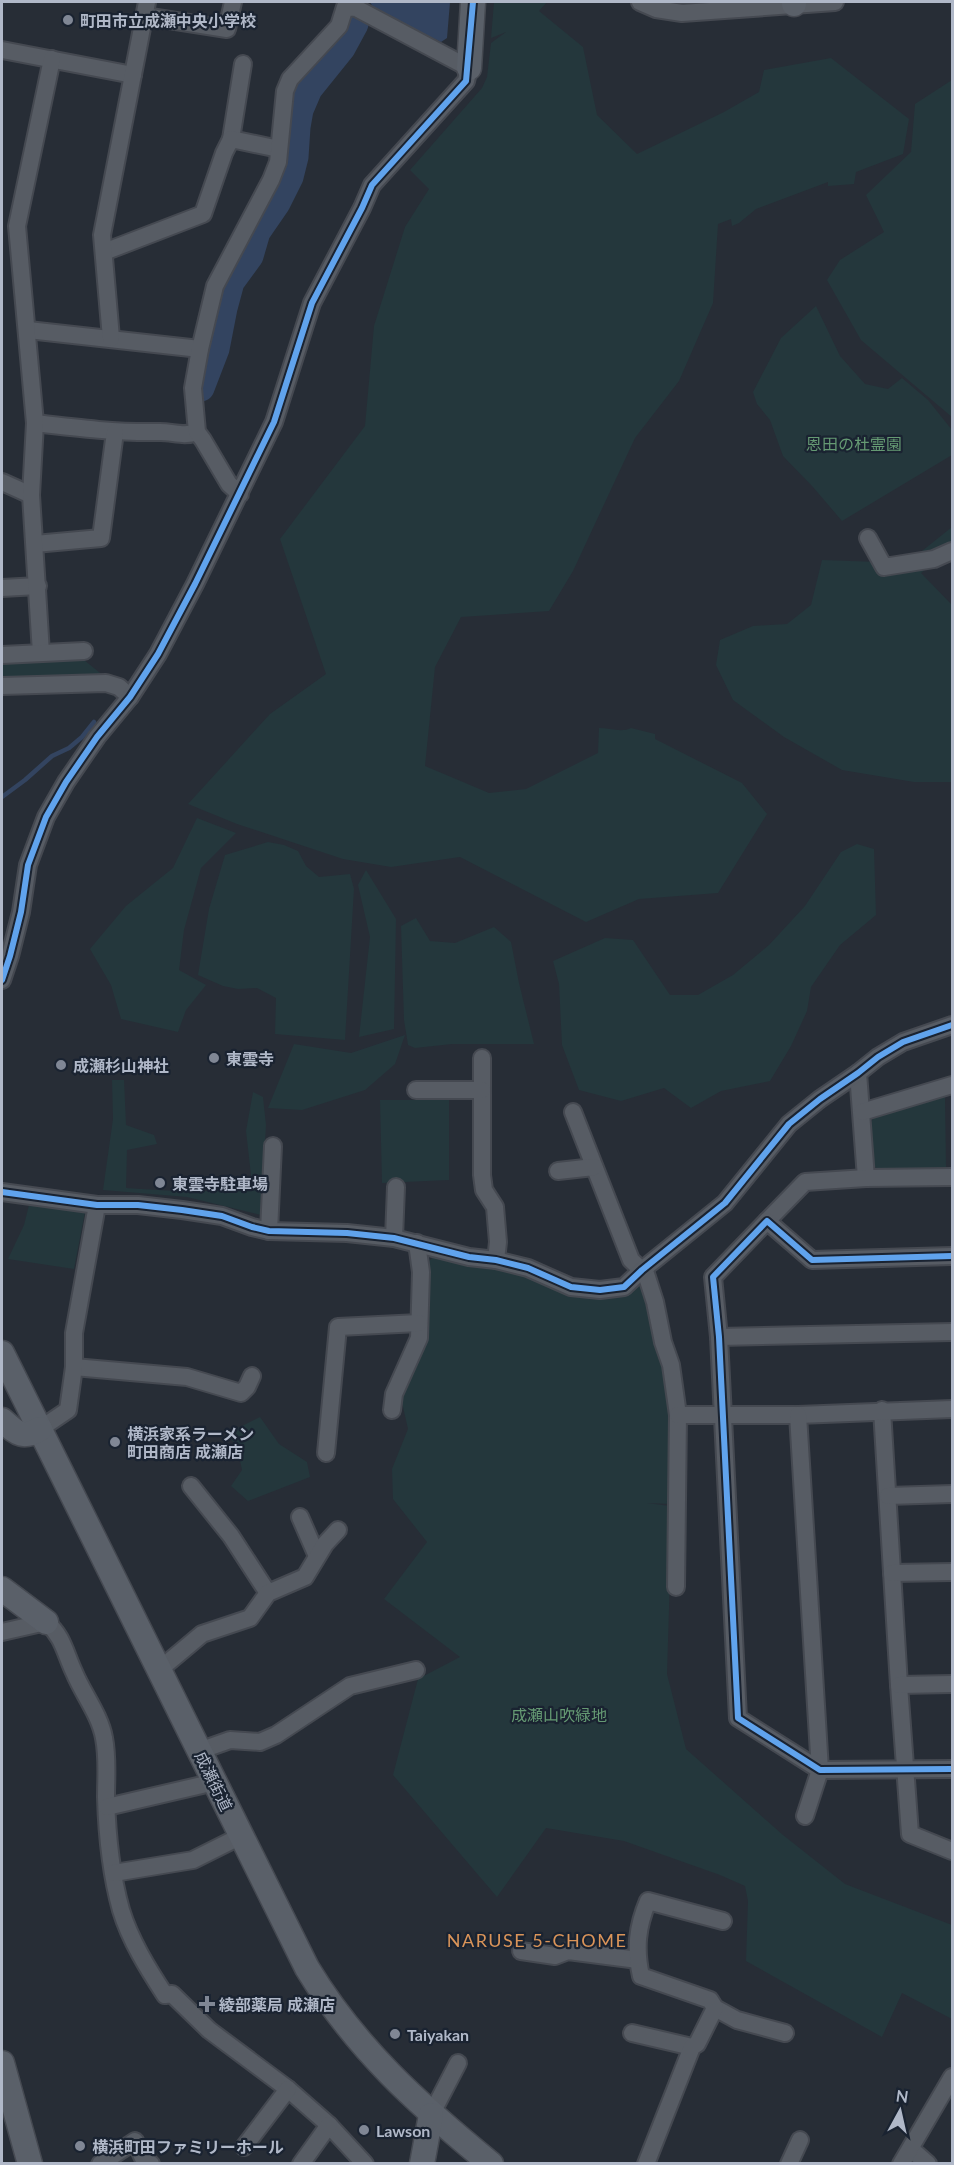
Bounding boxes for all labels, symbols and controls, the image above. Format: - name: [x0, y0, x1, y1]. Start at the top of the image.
- place label: 町田市立成瀬中央小学校: [80, 11, 256, 30]
- marker: 町田市立成瀬中央小学校: [61, 13, 75, 27]
- park label: 恩田の杜霊園: [806, 434, 902, 453]
- place label: 東雲寺: [226, 1049, 274, 1068]
- marker: 東雲寺: [207, 1051, 221, 1065]
- place label: 成瀬杉山神社: [73, 1056, 169, 1075]
- marker: 成瀬杉山神社: [54, 1058, 68, 1072]
- place label: 東雲寺駐車場: [172, 1174, 268, 1193]
- marker: 東雲寺駐車場: [153, 1176, 167, 1190]
- place label: 横浜家系ラーメン 町田商店 成瀬店: [127, 1424, 254, 1461]
- marker: 横浜家系ラーメン 町田商店 成瀬店: [108, 1435, 122, 1449]
- park label: 成瀬山吹緑地: [511, 1705, 607, 1724]
- street label: 成瀬街道: [191, 1748, 237, 1814]
- district label: NARUSE 5-CHOME: [447, 1929, 627, 1951]
- place label: 綾部薬局 成瀬店: [219, 1995, 335, 2014]
- marker: 綾部薬局 成瀬店: [200, 1997, 214, 2011]
- place label: Taiyakan: [407, 2025, 469, 2044]
- marker: Taiyakan: [388, 2027, 402, 2041]
- north arrow: [870, 2081, 930, 2141]
- text: N: [895, 2085, 910, 2106]
- place label: Lawson: [376, 2121, 430, 2140]
- marker: Lawson: [357, 2123, 371, 2137]
- place label: 横浜町田ファミリーホール: [92, 2137, 284, 2156]
- marker: 横浜町田ファミリーホール: [73, 2139, 87, 2153]

